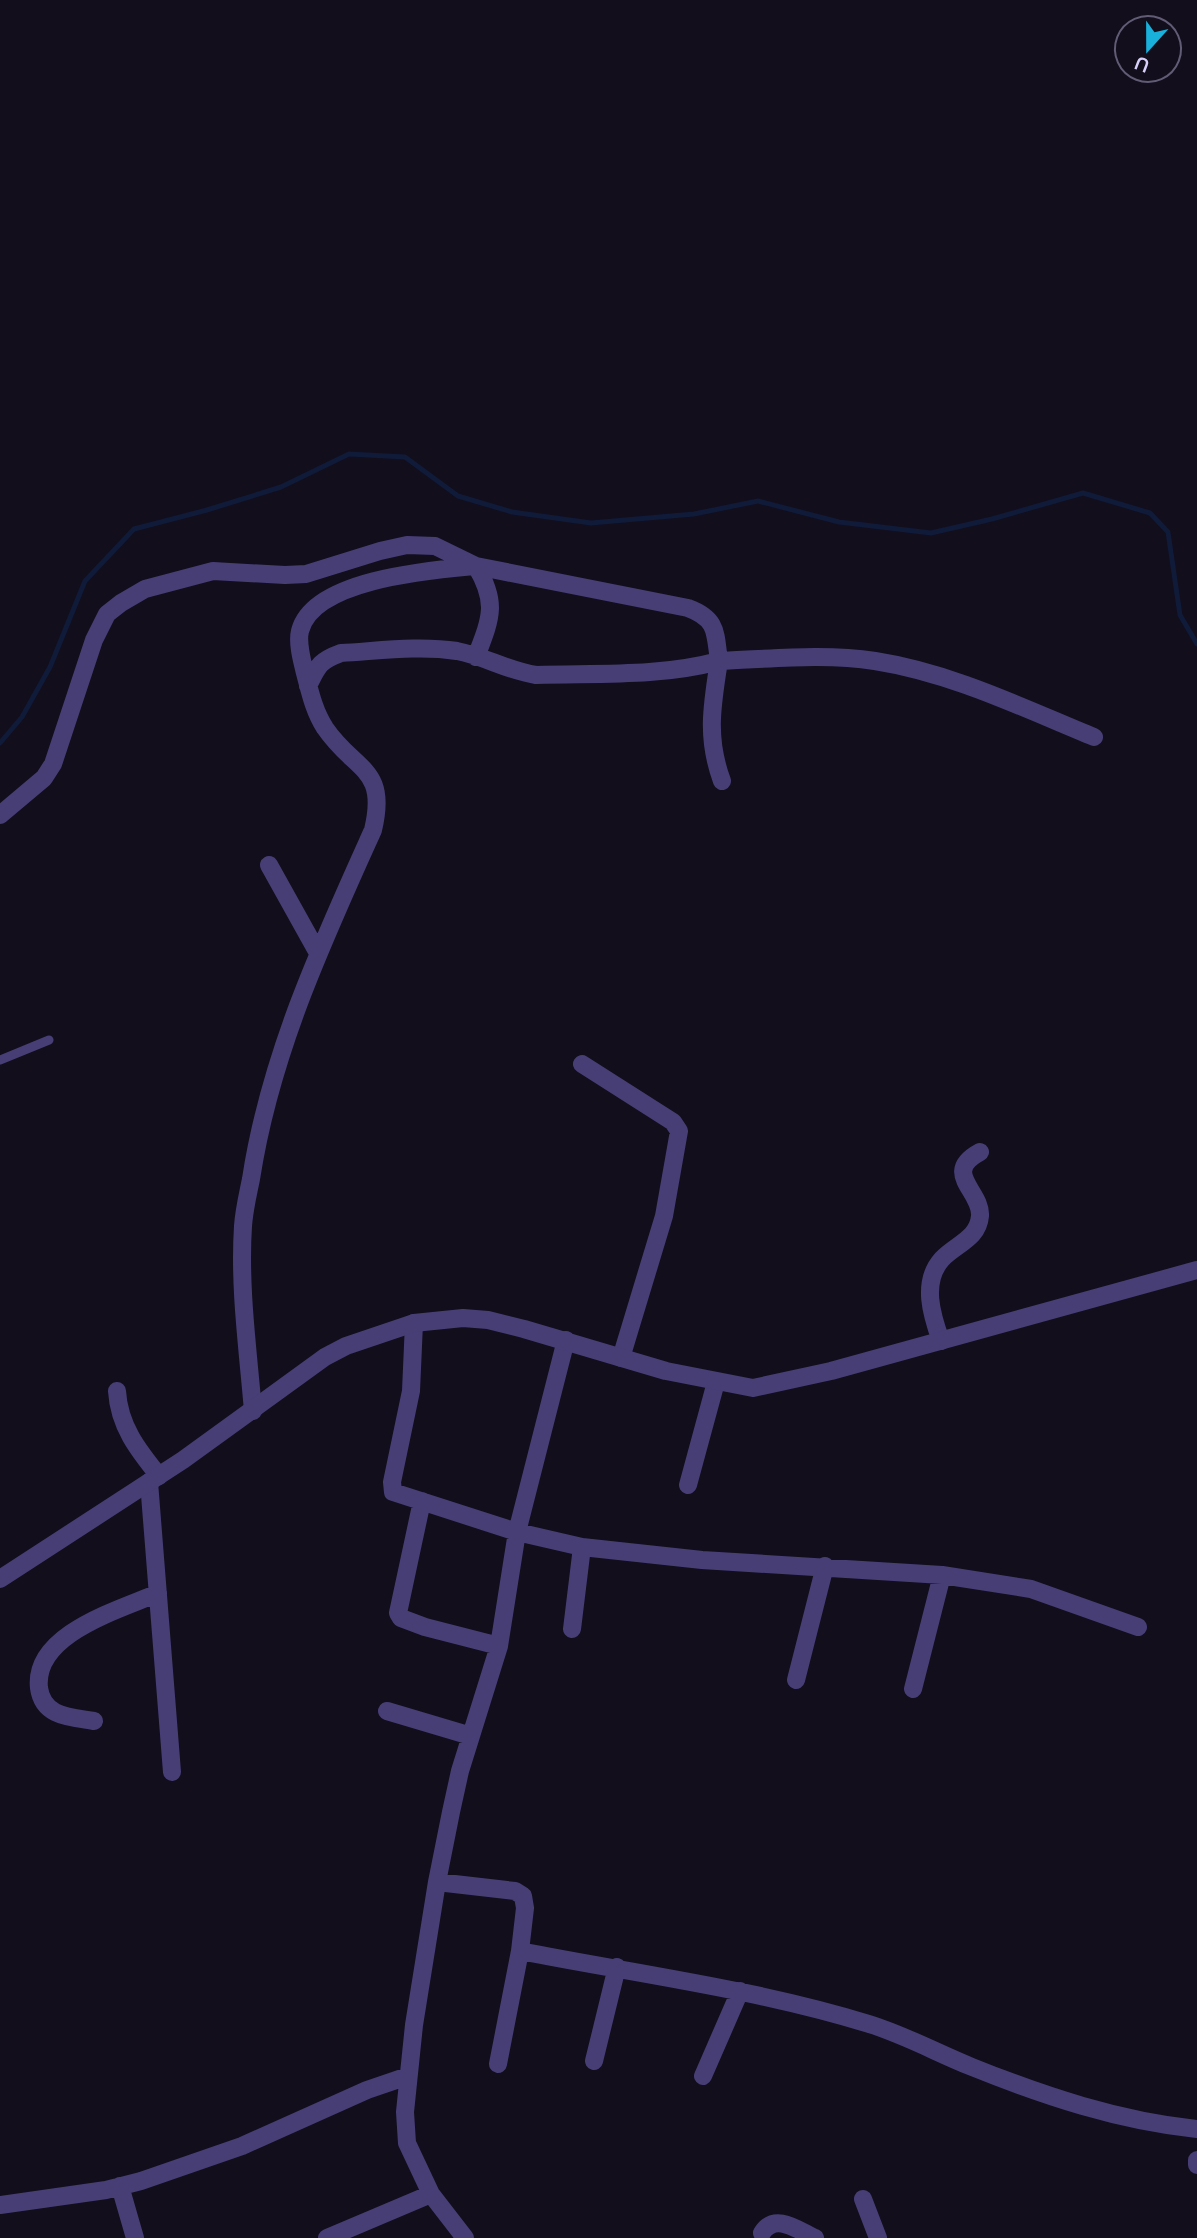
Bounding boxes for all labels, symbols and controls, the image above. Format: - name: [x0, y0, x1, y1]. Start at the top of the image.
- north arrow: [1113, 14, 1183, 84]
- text: U: [1131, 51, 1153, 79]

